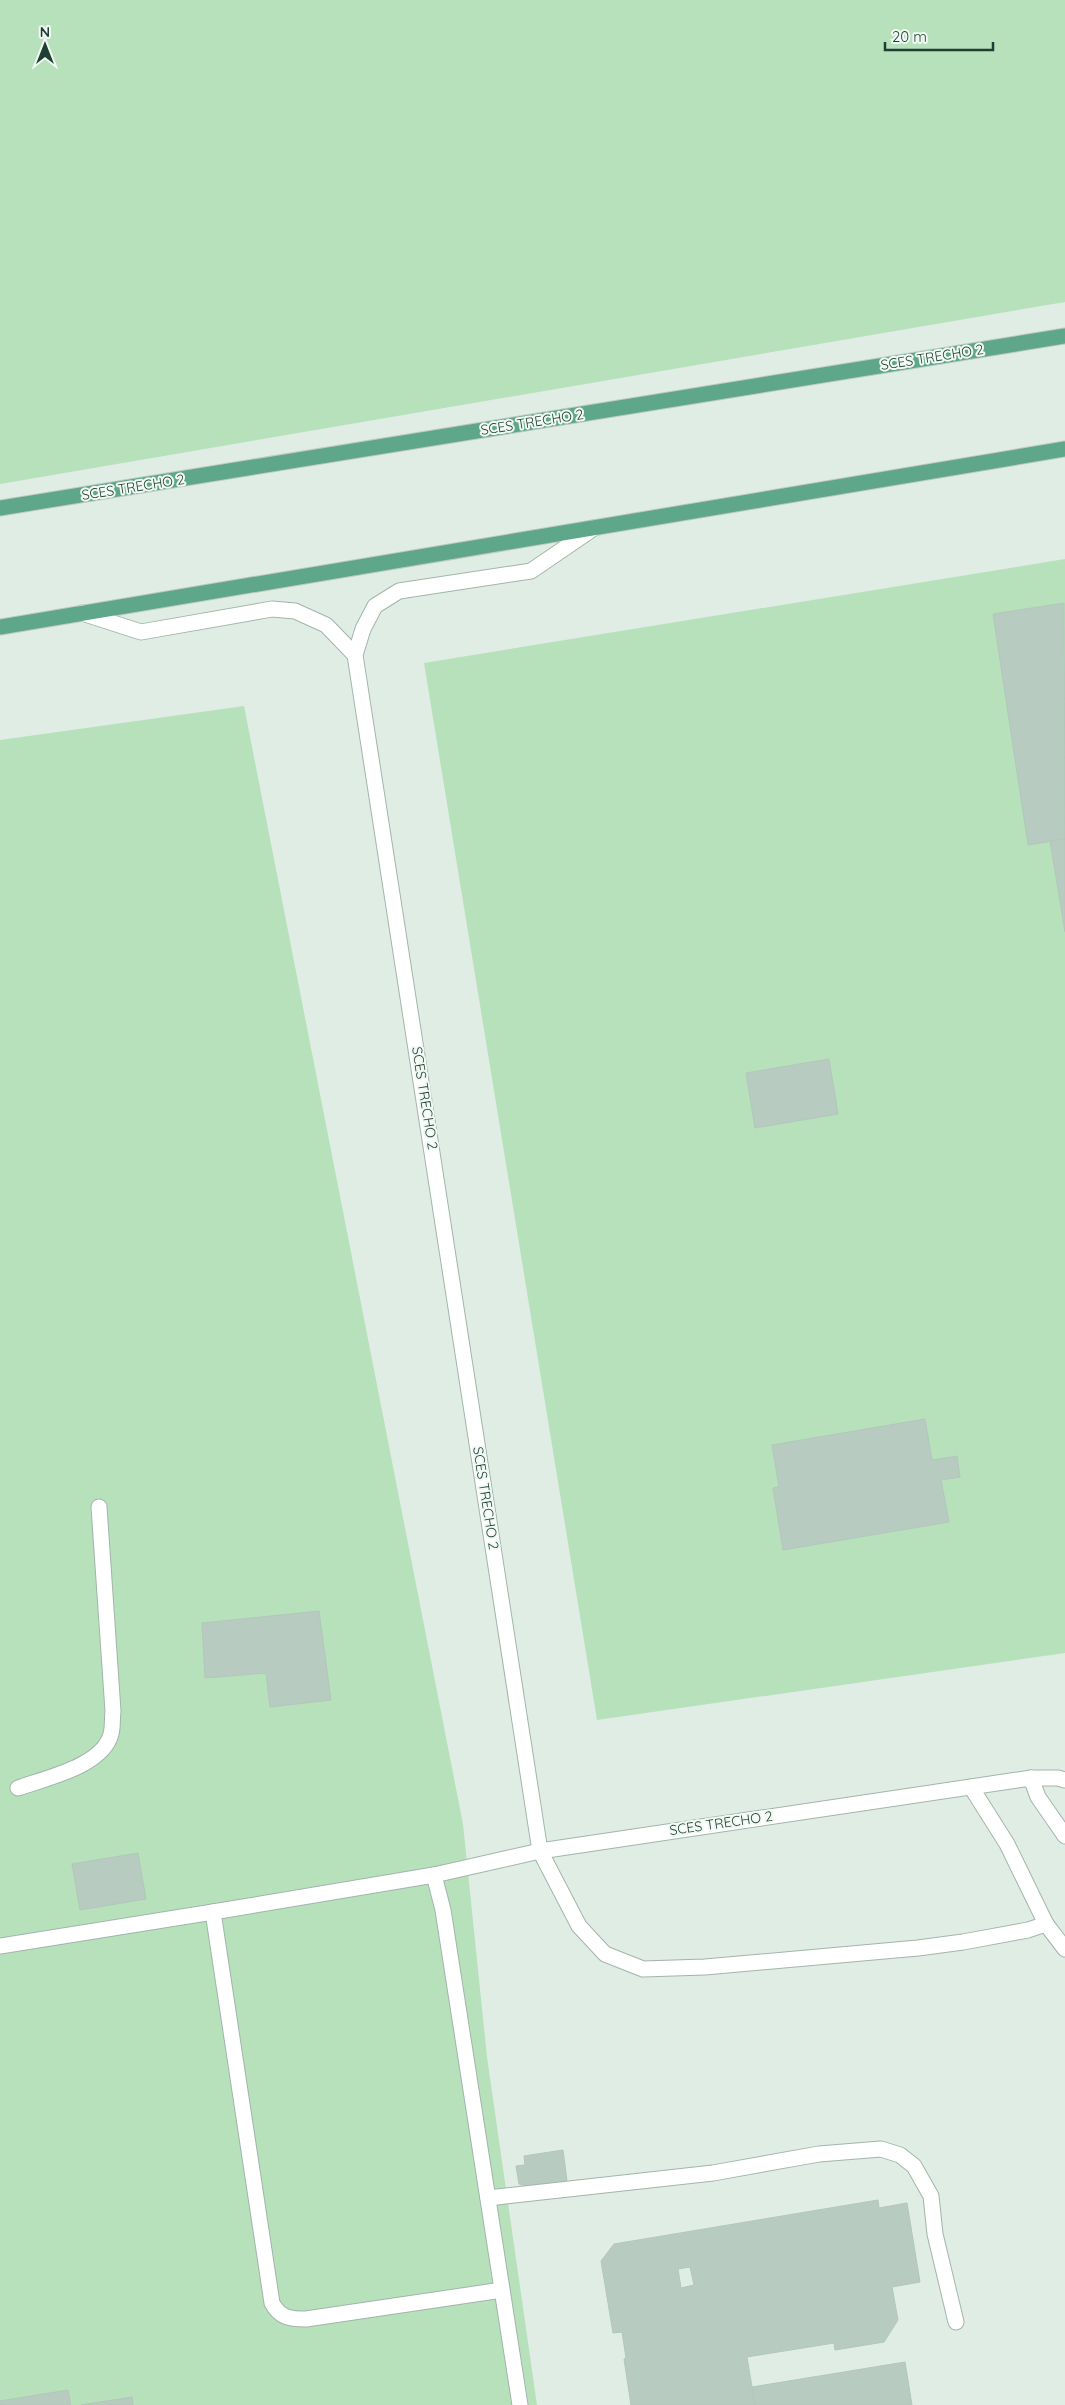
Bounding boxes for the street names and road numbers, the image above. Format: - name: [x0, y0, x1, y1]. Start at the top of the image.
- street label: SCES TRECHO 2: [879, 340, 985, 374]
- street label: SCES TRECHO 2: [479, 405, 585, 439]
- street label: SCES TRECHO 2: [80, 470, 186, 504]
- street label: SCES TRECHO 2: [408, 1045, 442, 1151]
- street label: SCES TRECHO 2: [469, 1445, 503, 1551]
- street label: SCES TRECHO 2: [668, 1807, 774, 1839]

